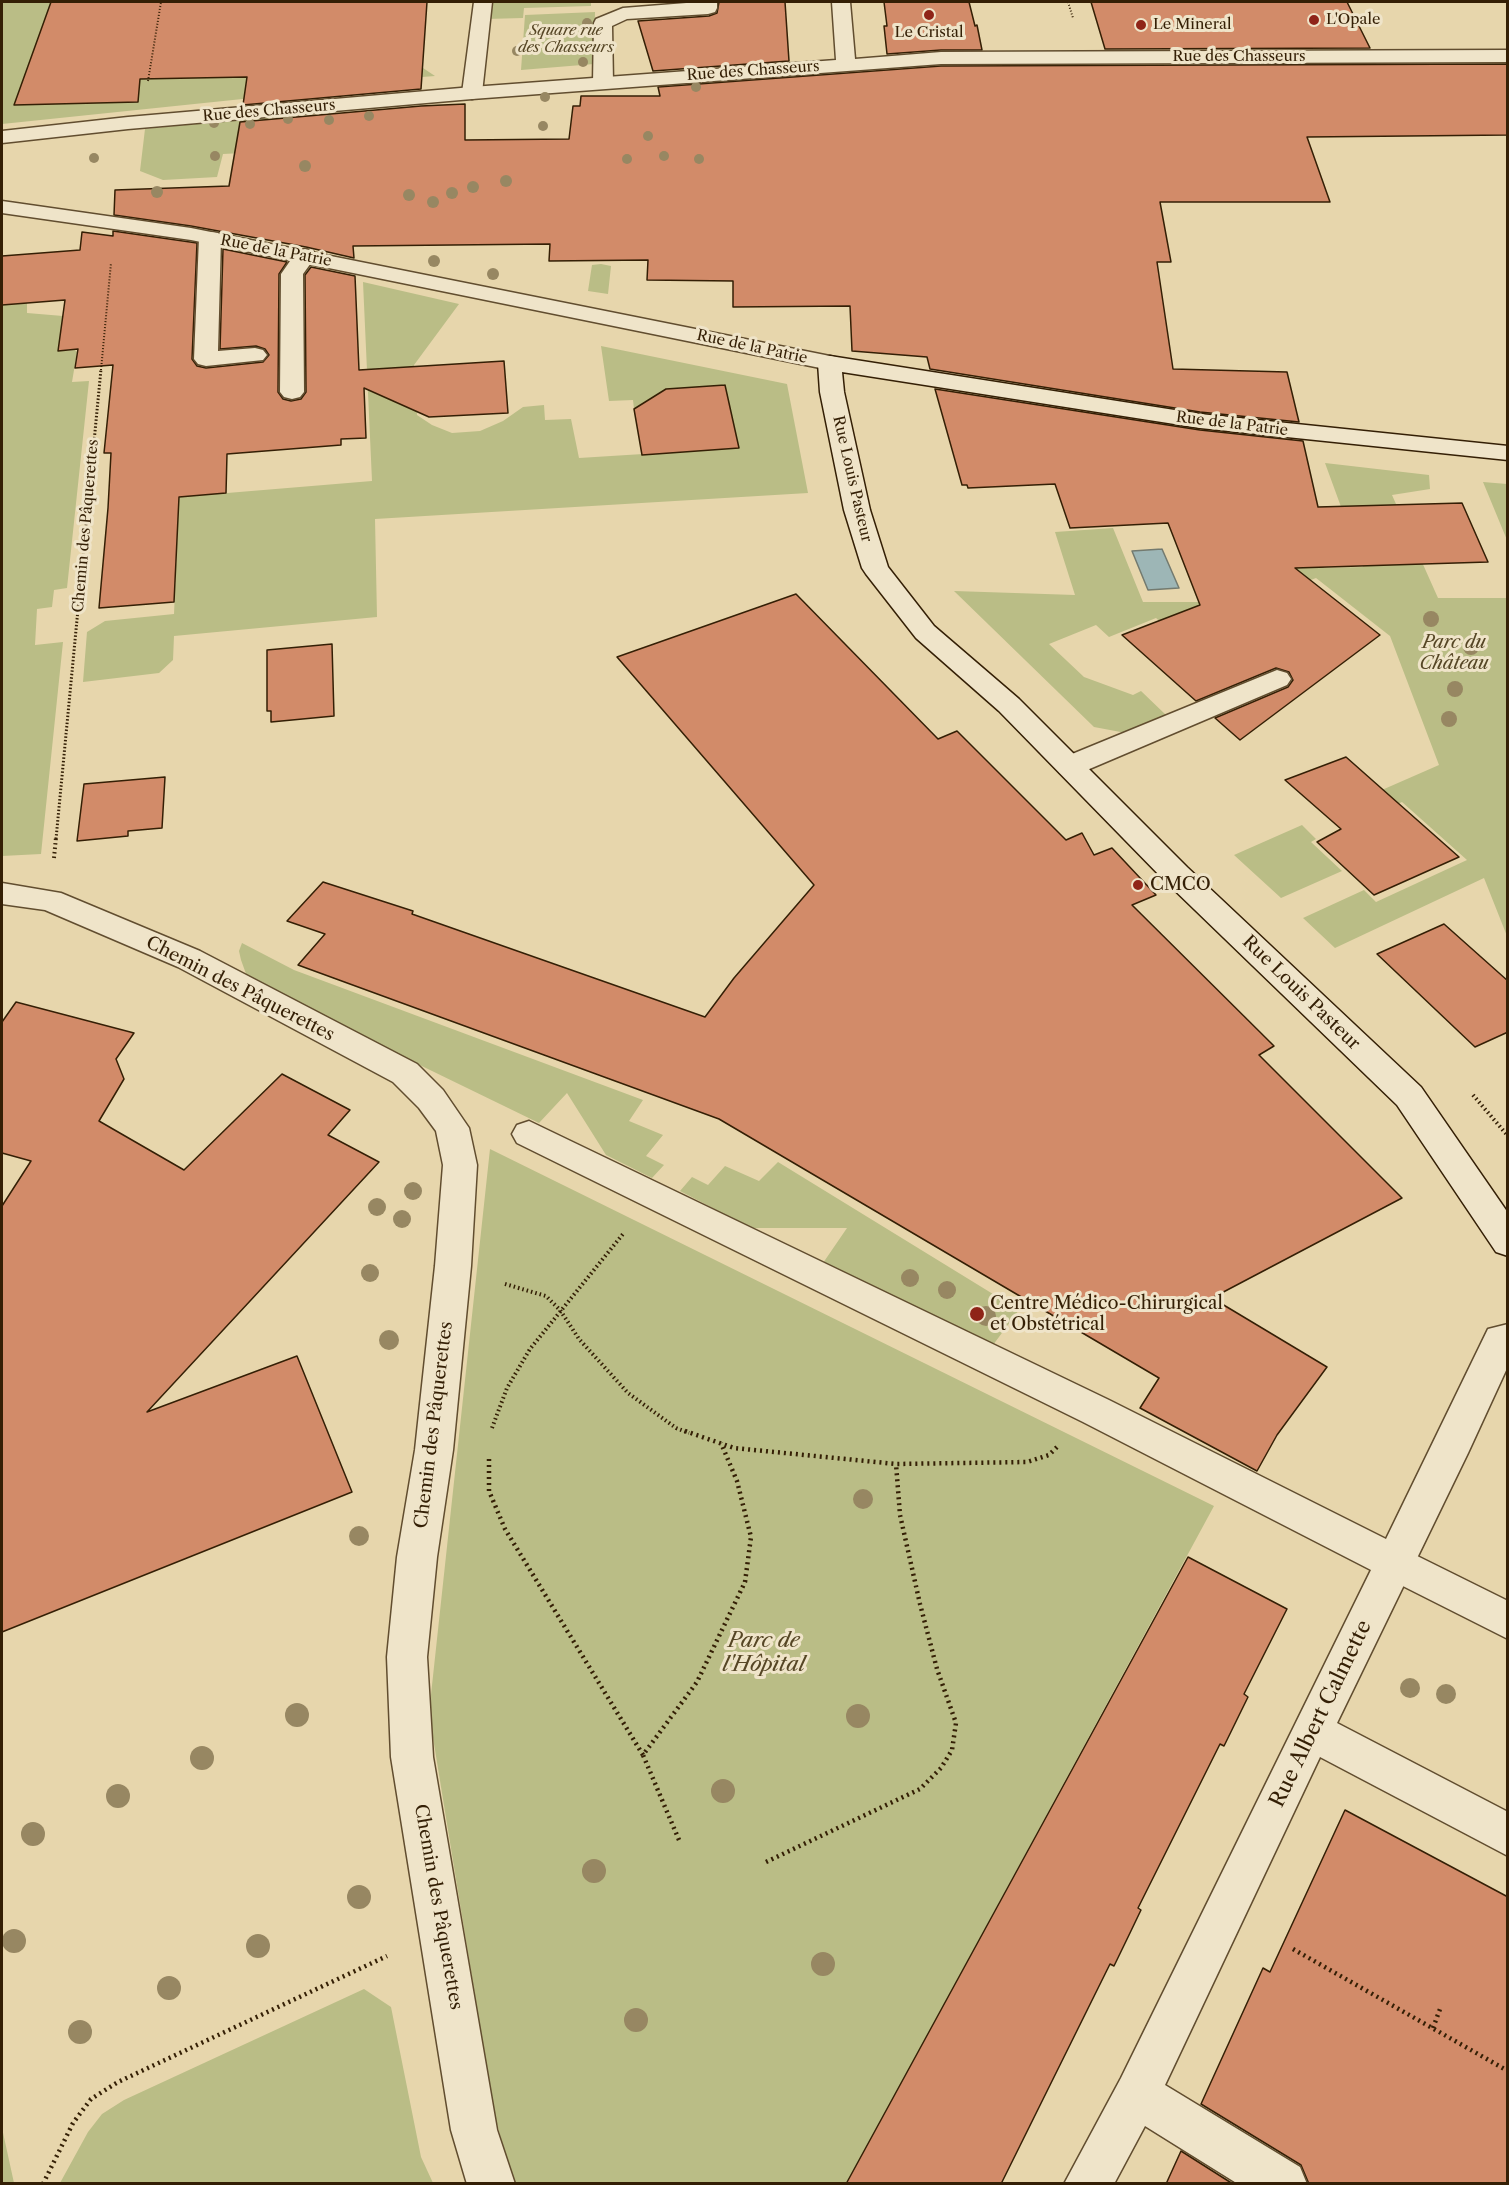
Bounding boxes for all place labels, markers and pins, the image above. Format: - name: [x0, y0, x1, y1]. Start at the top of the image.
- marker: Le Cristal: [922, 8, 936, 22]
- place label: L'Opale: [1326, 11, 1380, 29]
- marker: L'Opale: [1307, 13, 1321, 27]
- place label: Le Mineral: [1153, 16, 1231, 34]
- marker: Le Mineral: [1134, 18, 1148, 32]
- place label: Le Cristal: [895, 24, 963, 42]
- place label: CMCO: [1150, 874, 1211, 896]
- marker: CMCO: [1131, 878, 1145, 892]
- place label: Centre Médico-Chirurgical et Obstétrical: [990, 1293, 1223, 1336]
- marker: Centre Médico-Chirurgical et Obstétrical: [968, 1305, 986, 1323]

